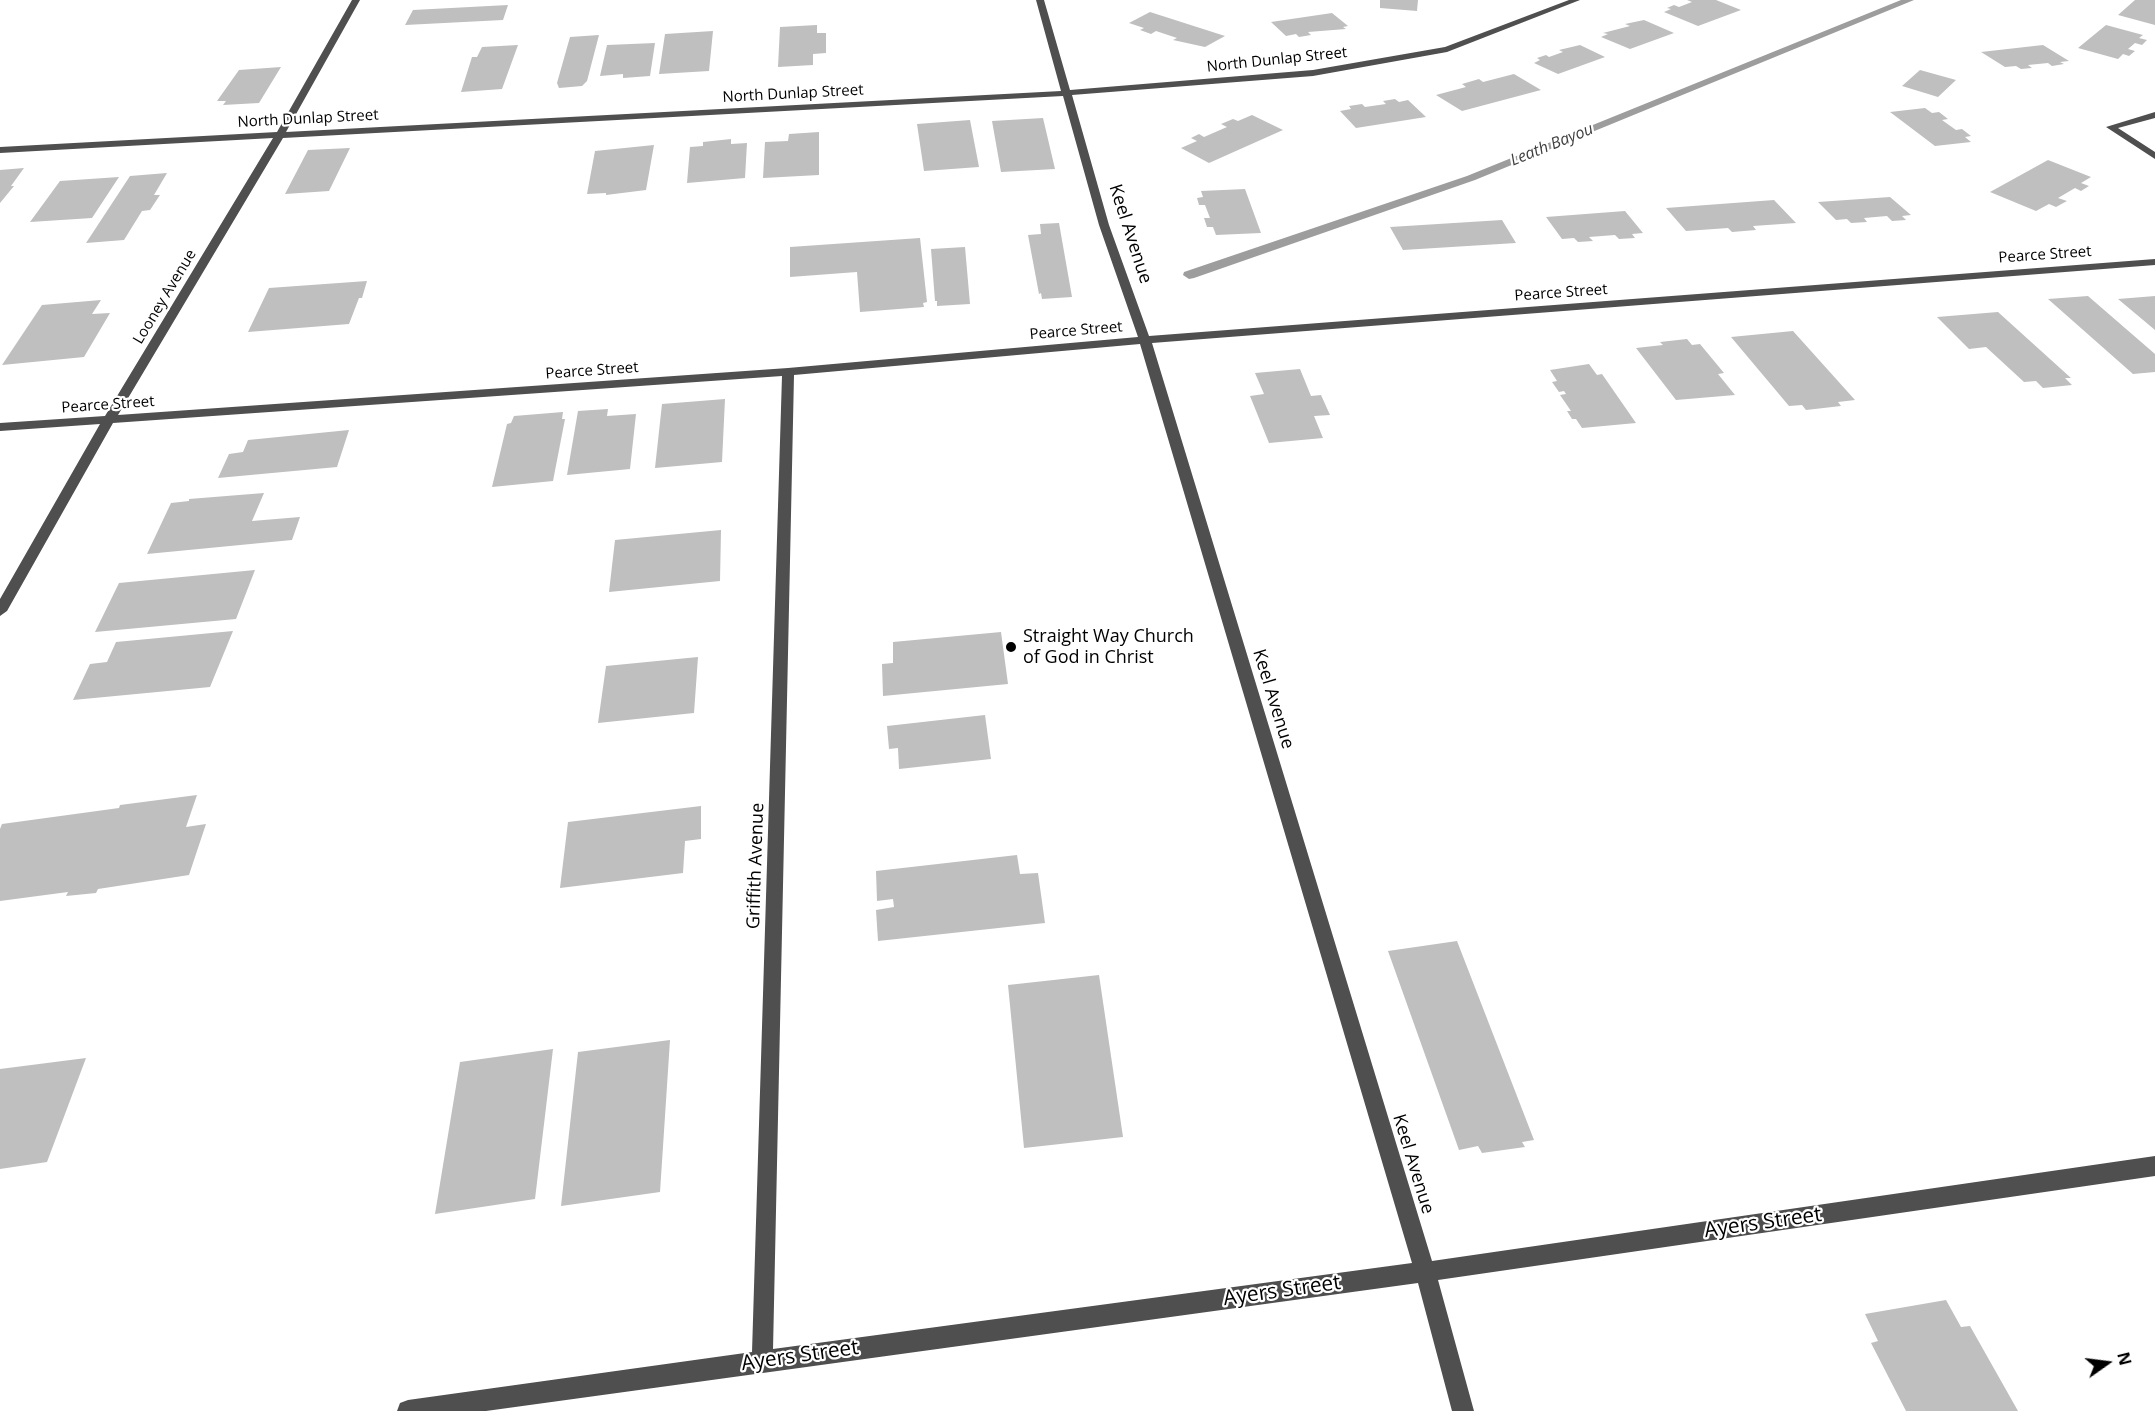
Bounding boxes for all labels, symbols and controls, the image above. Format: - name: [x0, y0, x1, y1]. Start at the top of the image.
- street label: North Dunlap Street: [1206, 44, 1348, 76]
- street label: North Dunlap Street: [722, 81, 864, 107]
- street label: North Dunlap Street: [237, 106, 379, 132]
- water label: Leath Bayou: [1508, 120, 1596, 170]
- street label: Keel Avenue: [1104, 182, 1156, 286]
- street label: Pearce Street: [1998, 243, 2092, 267]
- street label: Looney Avenue: [130, 246, 200, 348]
- street label: Pearce Street: [1514, 281, 1608, 305]
- street label: Pearce Street: [1029, 318, 1123, 344]
- street label: Pearce Street: [545, 359, 639, 383]
- street label: Pearce Street: [61, 393, 155, 417]
- place label: Straight Way Church of God in Christ: [1023, 626, 1194, 668]
- marker: Straight Way Church of God in Christ: [1004, 640, 1018, 654]
- street label: Keel Avenue: [1248, 647, 1298, 751]
- street label: Griffith Avenue: [743, 802, 769, 930]
- street label: Keel Avenue: [1388, 1112, 1438, 1216]
- street label: Ayers Street: [1703, 1202, 1823, 1244]
- street label: Ayers Street: [1222, 1270, 1342, 1312]
- north arrow: [2077, 1333, 2137, 1393]
- street label: Ayers Street: [740, 1335, 860, 1377]
- text: N: [2112, 1350, 2137, 1368]

